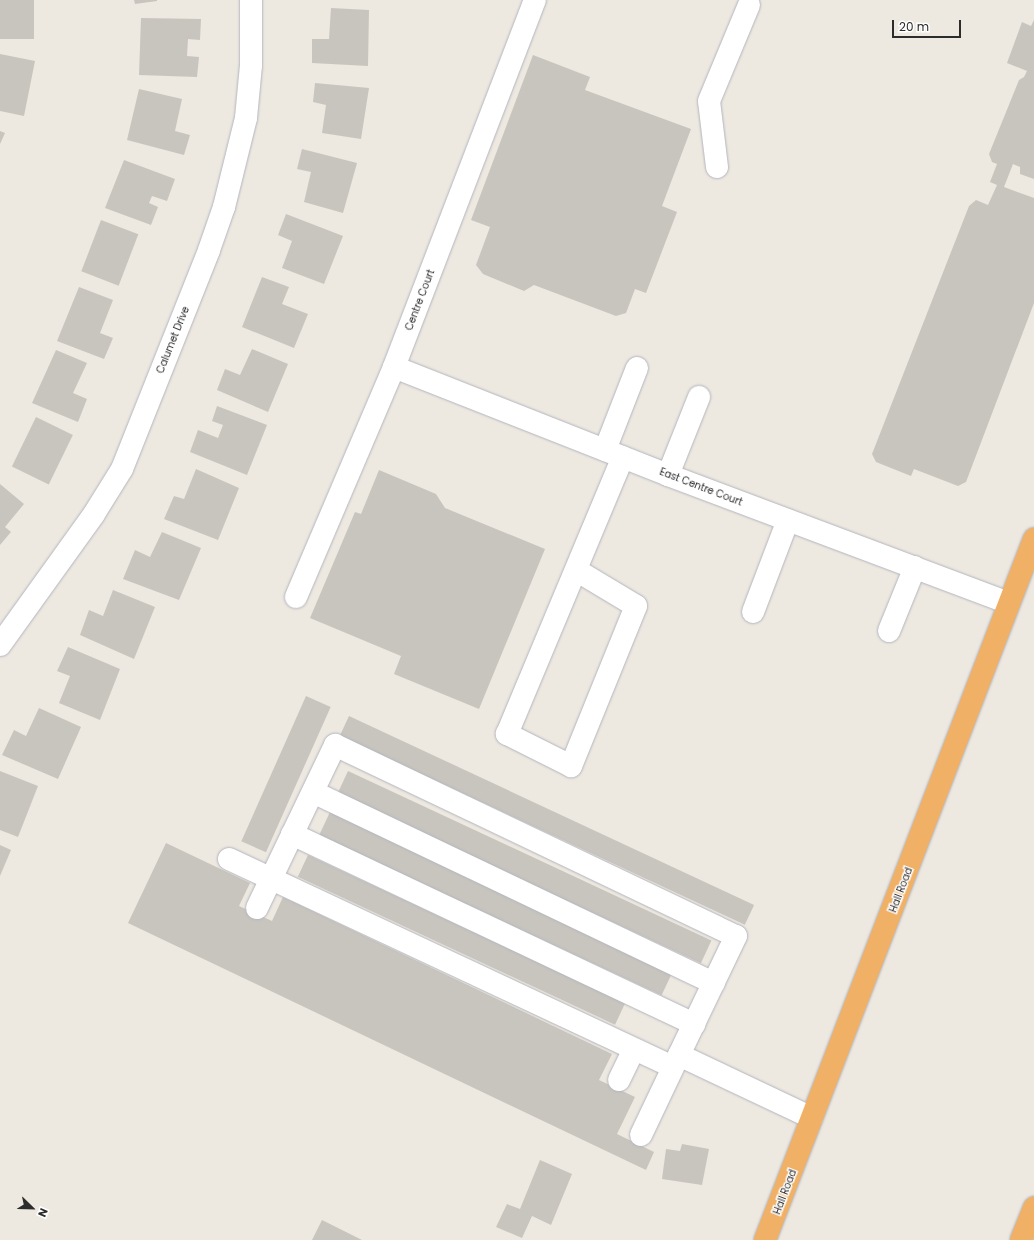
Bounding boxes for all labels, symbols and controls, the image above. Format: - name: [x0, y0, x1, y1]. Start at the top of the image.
- scale bar: [894, 12, 963, 38]
- text: 20 m: [899, 18, 929, 35]
- street label: Centre Court: [403, 268, 437, 332]
- street label: Calumet Drive: [154, 305, 192, 375]
- street label: East Centre Court: [658, 466, 744, 508]
- street label: Hall Road: [887, 866, 915, 914]
- street label: Hall Road: [771, 1168, 799, 1216]
- north arrow: [12, 1188, 52, 1228]
- text: N: [34, 1206, 52, 1220]

